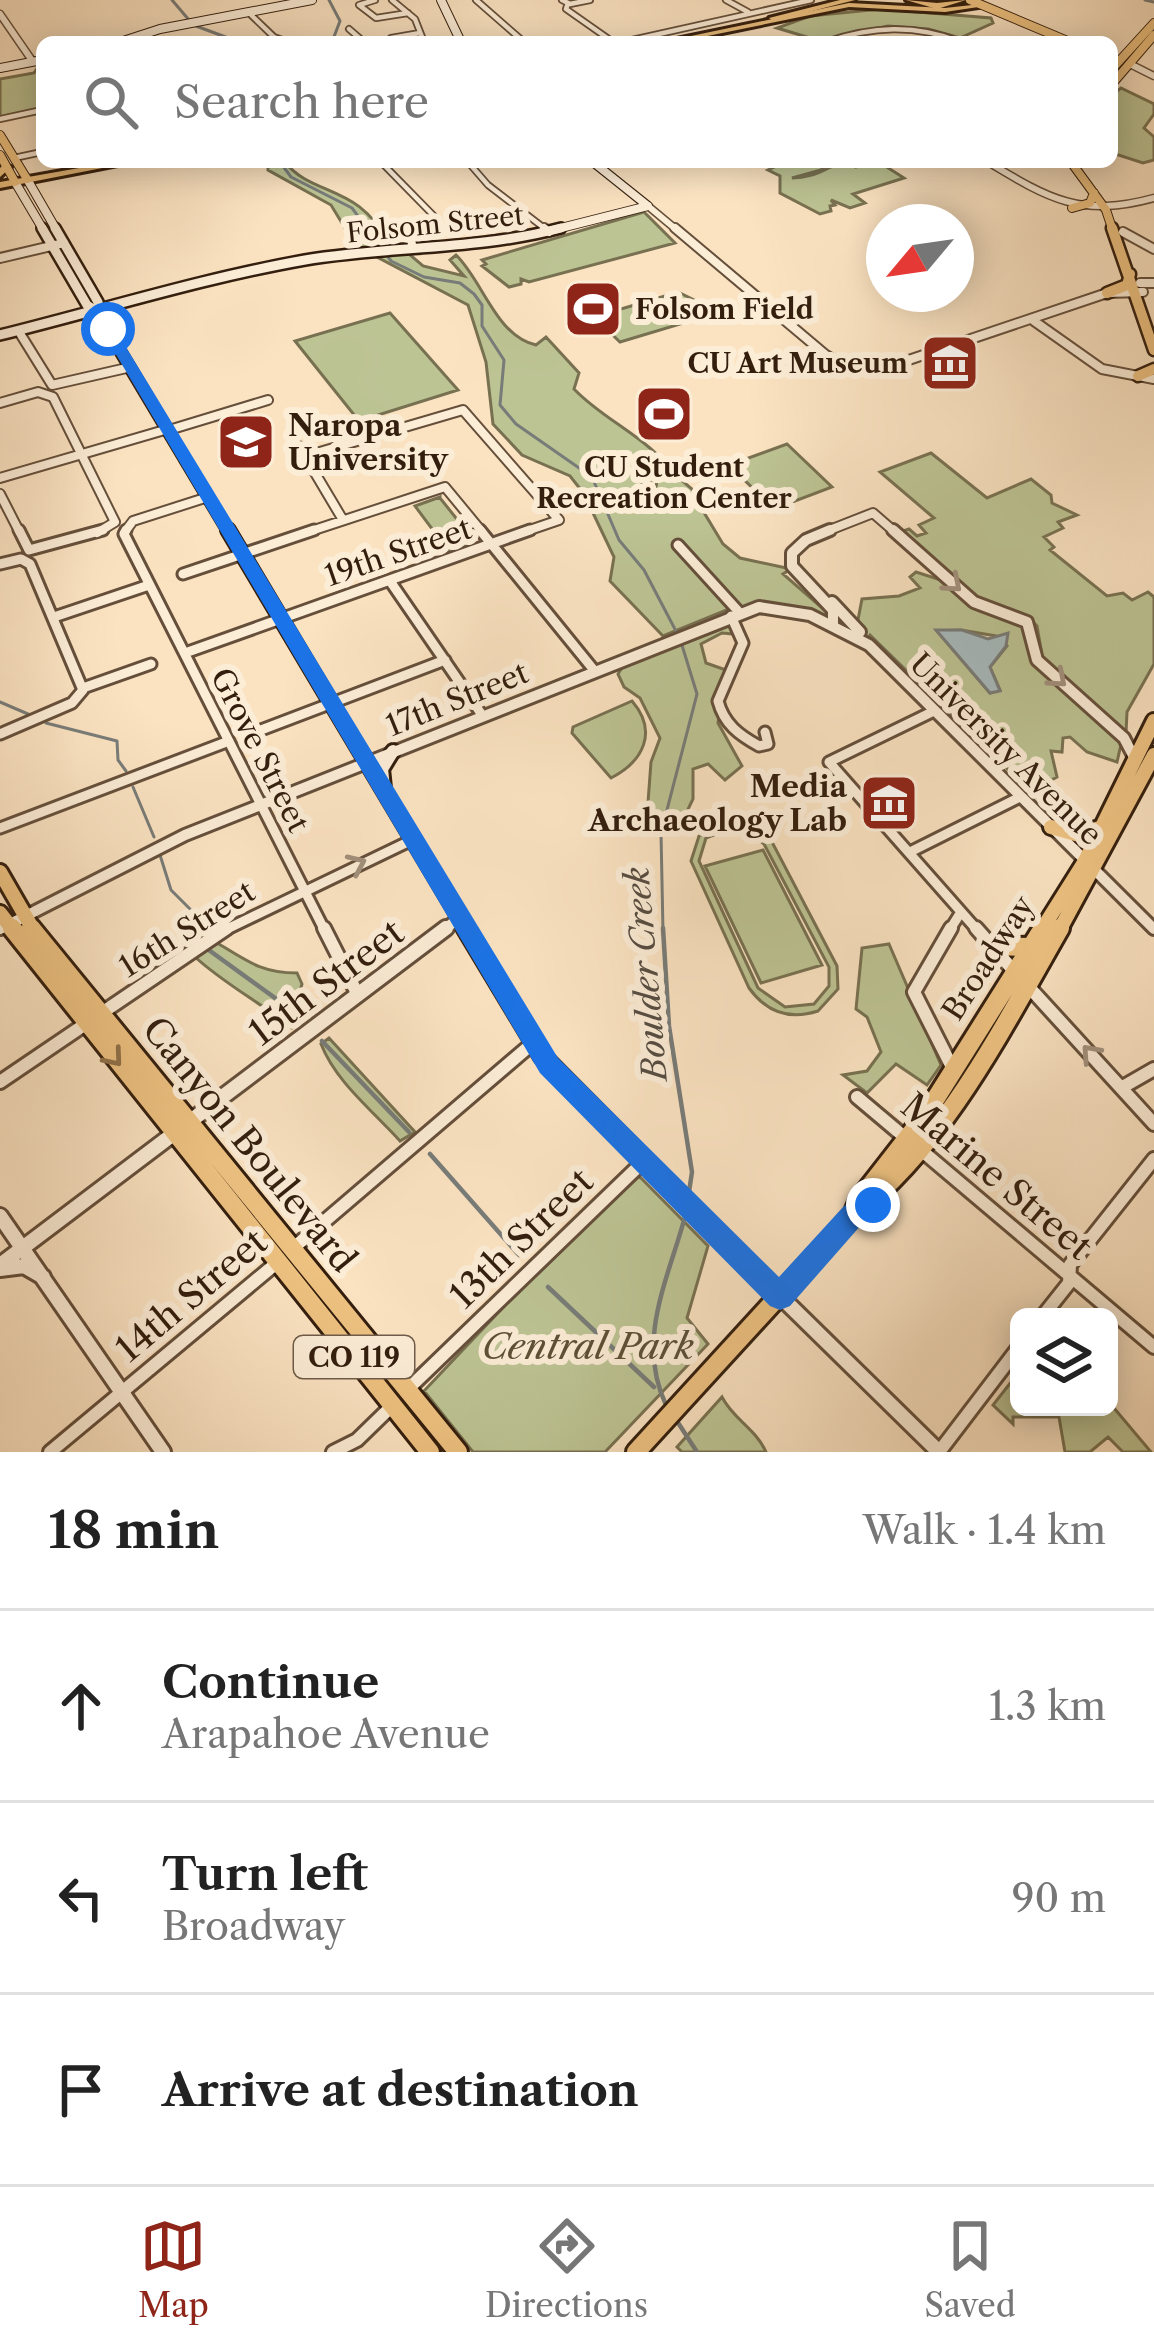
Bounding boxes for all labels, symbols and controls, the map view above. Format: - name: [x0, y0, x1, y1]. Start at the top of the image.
- search box: [36, 36, 1118, 168]
- icon: search: [78, 69, 144, 135]
- text: Search here: [174, 74, 429, 130]
- street label: Folsom Street: [345, 198, 526, 250]
- north arrow: [866, 204, 974, 312]
- sports icon: Folsom Field: [562, 278, 624, 340]
- place label: Folsom Field: [635, 293, 814, 326]
- route start: [81, 302, 135, 356]
- museum icon: CU Art Museum: [919, 332, 981, 394]
- place label: CU Art Museum: [687, 347, 908, 380]
- sports icon: CU Student Recreation Center: [633, 383, 695, 445]
- place label: Naropa University: [288, 407, 450, 478]
- school or university icon: Naropa University: [215, 411, 277, 473]
- place label: CU Student Recreation Center: [536, 451, 793, 515]
- street label: 19th Street: [320, 510, 477, 594]
- one-way arrow: [939, 570, 960, 591]
- street label: University Avenue: [902, 645, 1110, 853]
- street label: 17th Street: [381, 654, 534, 744]
- street label: Grove Street: [203, 662, 317, 839]
- one-way arrow: [1044, 665, 1065, 686]
- place label: Media Archaeology Lab: [587, 768, 848, 839]
- museum icon: Media Archaeology Lab: [858, 772, 920, 834]
- one-way arrow: [345, 855, 367, 879]
- water label: Boulder Creek: [616, 865, 676, 1086]
- street label: 16th Street: [112, 873, 262, 985]
- street label: Broadway: [934, 889, 1042, 1027]
- street label: 15th Street: [240, 910, 412, 1054]
- street label: Canyon Boulevard: [134, 1008, 366, 1280]
- one-way arrow: [99, 1044, 121, 1066]
- one-way arrow: [1083, 1046, 1104, 1067]
- street label: Marine Street: [893, 1083, 1102, 1269]
- street label: 13th Street: [440, 1159, 602, 1317]
- route end: [846, 1178, 900, 1232]
- street label: 14th Street: [107, 1219, 275, 1371]
- map controls: [1010, 1308, 1118, 1416]
- button: layers: [1010, 1308, 1118, 1416]
- park label: Central Park: [482, 1324, 694, 1368]
- road number: CO 119: [294, 1336, 414, 1378]
- text: 18 min: [48, 1499, 219, 1561]
- text: Walk · 1.4 km: [863, 1506, 1106, 1554]
- text: Continue: [162, 1654, 379, 1710]
- icon: ahead: [48, 1673, 114, 1739]
- text: 1.3 km: [989, 1682, 1106, 1730]
- text: Arapahoe Avenue: [162, 1710, 490, 1758]
- text: Turn left: [162, 1846, 368, 1902]
- icon: left: [48, 1865, 114, 1931]
- text: 90 m: [1012, 1874, 1106, 1922]
- text: Broadway: [162, 1902, 345, 1950]
- icon: arrive: [48, 2057, 114, 2123]
- text: Arrive at destination: [162, 2062, 639, 2118]
- tab: Map: [138, 2213, 209, 2326]
- tab: Directions: [485, 2213, 648, 2326]
- tab: Saved: [924, 2213, 1016, 2326]

